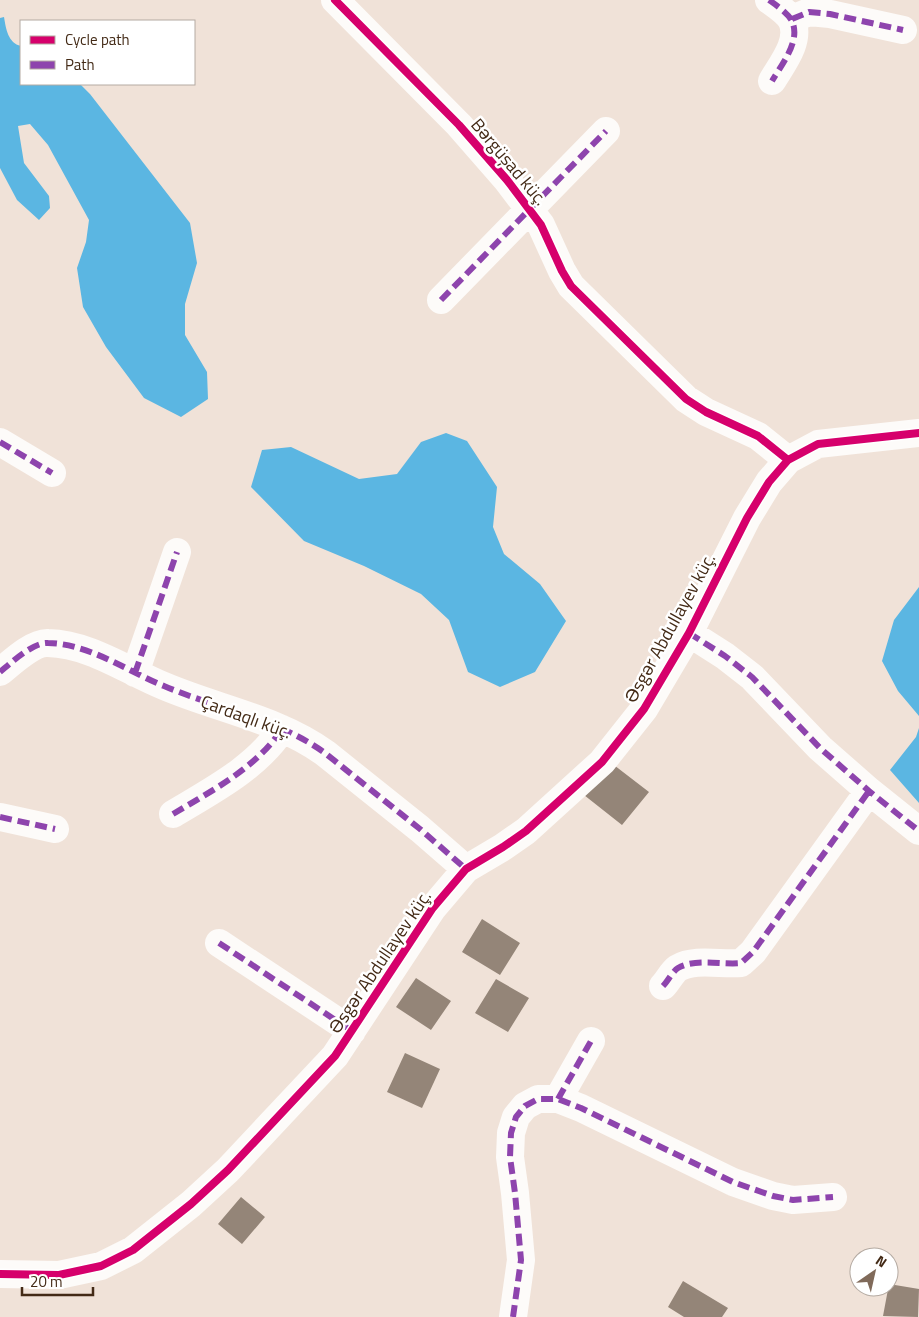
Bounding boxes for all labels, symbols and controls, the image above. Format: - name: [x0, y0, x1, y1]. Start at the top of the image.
- legend: [20, 20, 195, 85]
- text: Cycle path: [65, 28, 130, 51]
- text: Path: [65, 53, 95, 76]
- street label: Bərgüşad küç.: [465, 112, 554, 211]
- street label: Əsgər Abdullayev küç.: [617, 548, 722, 708]
- street label: Çardaqlı küç.: [197, 688, 295, 745]
- street label: Əsgər Abdullayev küç.: [321, 885, 438, 1039]
- north arrow: [849, 1247, 899, 1297]
- text: N: [872, 1249, 891, 1272]
- scale bar: [22, 1264, 94, 1296]
- text: 20 m: [30, 1270, 63, 1293]

